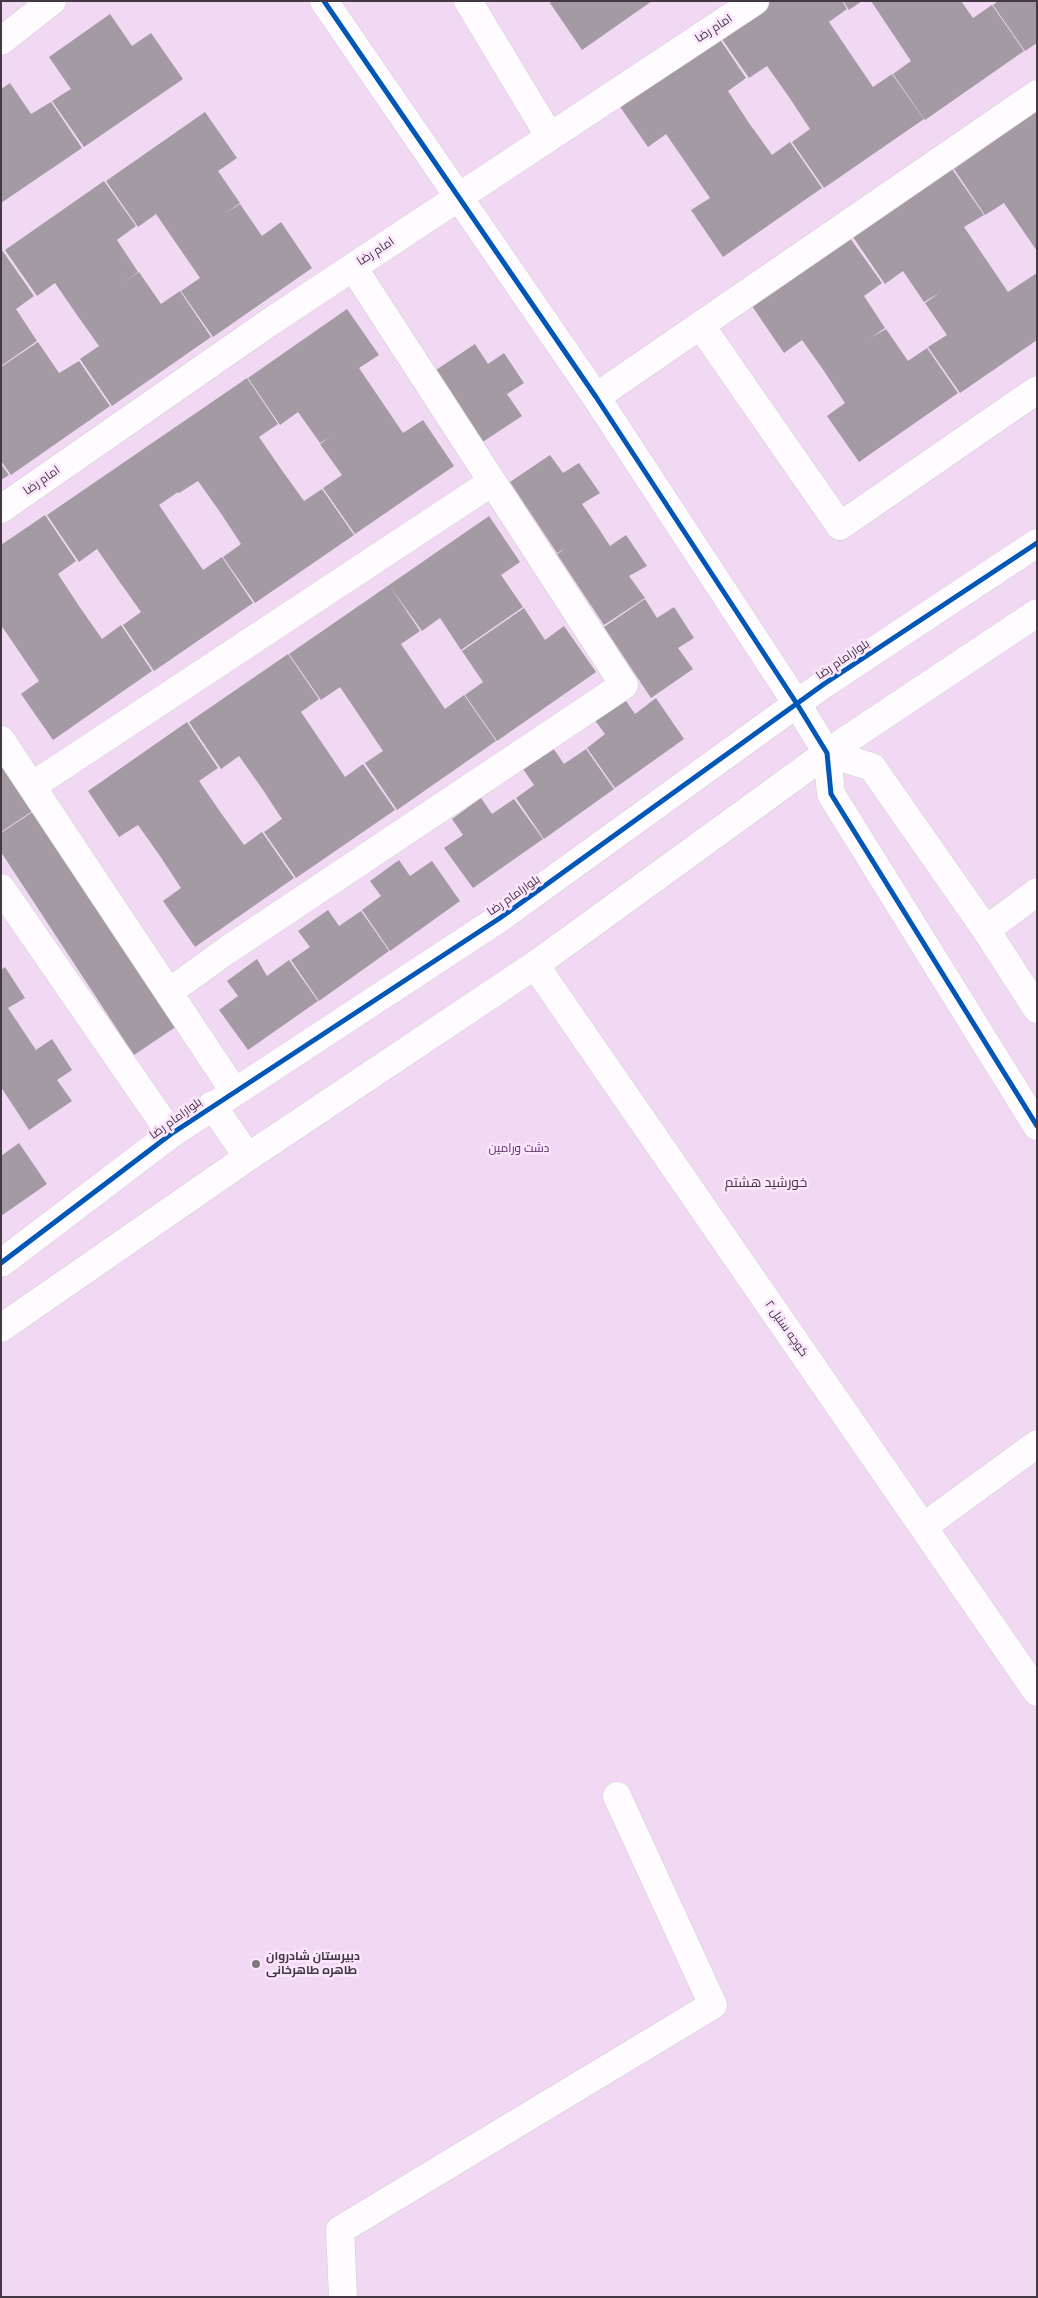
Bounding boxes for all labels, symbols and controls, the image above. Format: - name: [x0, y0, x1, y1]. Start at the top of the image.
- street label: امام رضا: [693, 12, 735, 46]
- street label: امام رضا: [355, 235, 397, 269]
- street label: امام رضا: [21, 463, 63, 499]
- street label: بلوارامام رضا: [813, 637, 873, 683]
- street label: بلوارامام رضا: [485, 872, 543, 920]
- street label: بلوارامام رضا: [147, 1095, 205, 1143]
- park label: دشت ورامین: [489, 1142, 549, 1156]
- district label: خورشید هشتم: [725, 1175, 807, 1191]
- street label: کوچه سنبل ۲: [761, 1298, 811, 1360]
- place label: دبیرستان شادروان طاهره طاهرخانی: [266, 1950, 360, 1978]
- marker: دبیرستان شادروان طاهره طاهرخانی: [250, 1958, 262, 1970]

